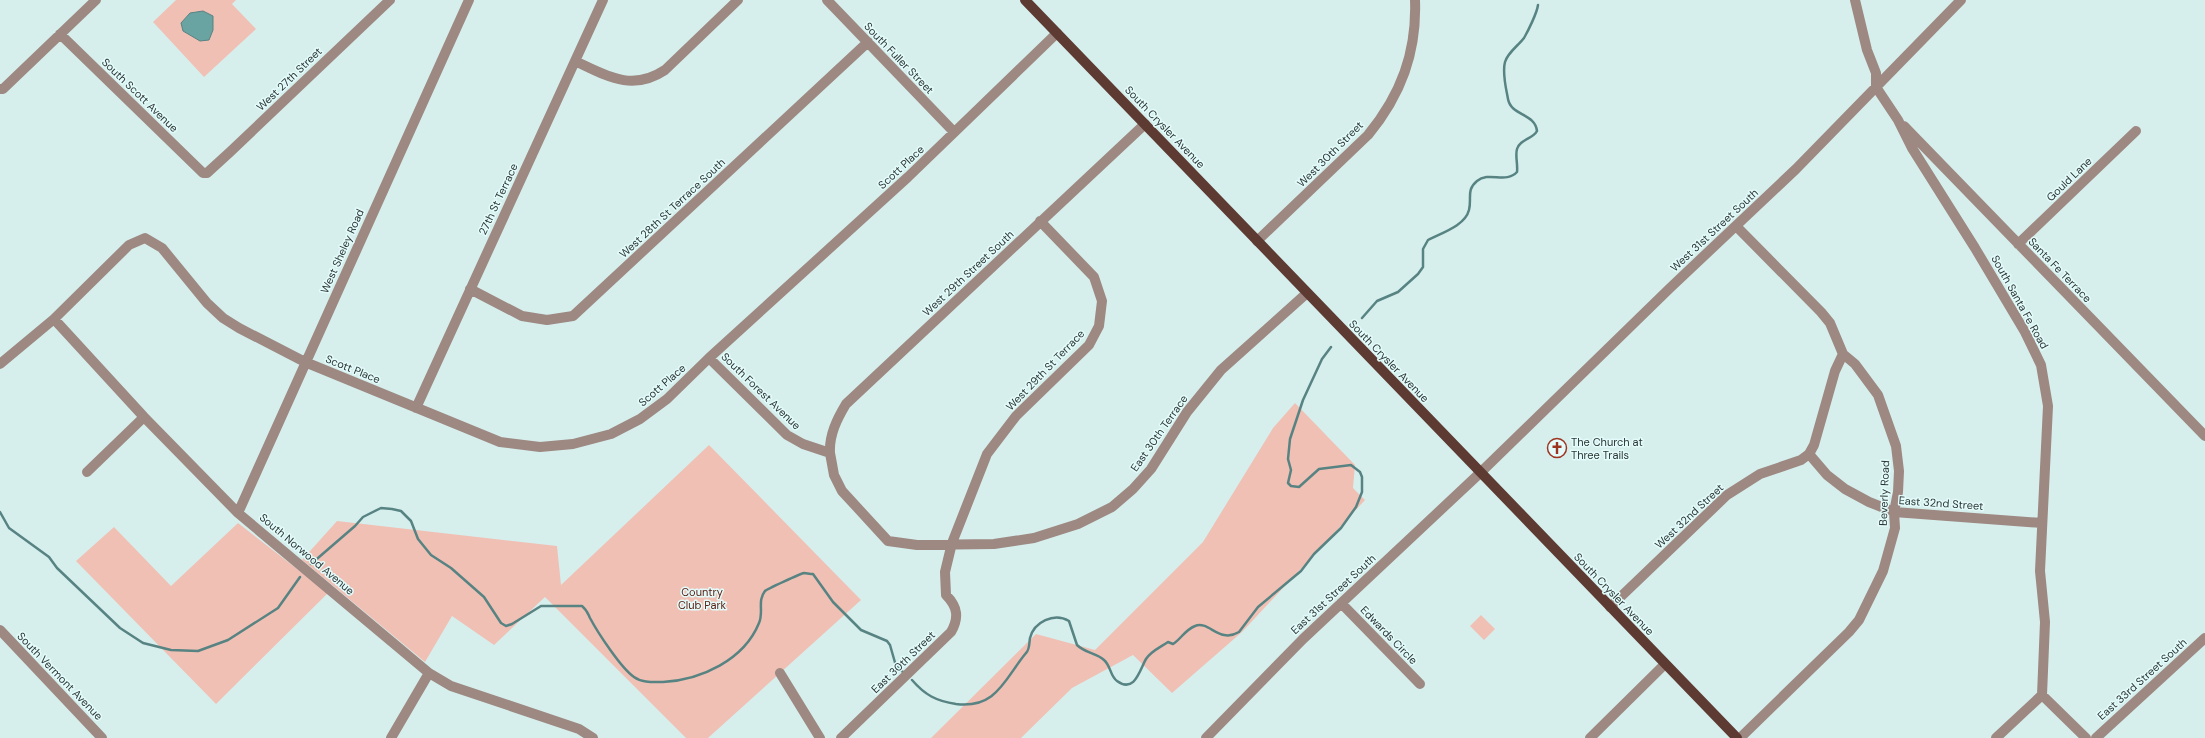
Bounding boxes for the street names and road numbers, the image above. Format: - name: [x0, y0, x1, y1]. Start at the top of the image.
- street label: South Fuller Street: [861, 19, 937, 97]
- street label: West 27th Street: [253, 44, 325, 114]
- street label: South Scott Avenue: [99, 55, 181, 135]
- street label: South Crysler Avenue: [1122, 83, 1208, 171]
- street label: West 30th Street: [1294, 118, 1366, 190]
- street label: Scott Place: [875, 142, 927, 192]
- street label: Gould Lane: [2043, 154, 2095, 204]
- street label: West 28th St Terrace South: [616, 155, 728, 261]
- street label: 27th St Terrace: [475, 161, 521, 237]
- street label: West 31st Street South: [1667, 186, 1761, 274]
- street label: West Sheley Road: [317, 207, 367, 295]
- street label: West 29th Street South: [920, 227, 1016, 319]
- street label: Santa Fe Terrace: [2026, 235, 2094, 305]
- street label: South Santa Fe Road: [1988, 253, 2052, 351]
- street label: South Crysler Avenue: [1346, 317, 1432, 405]
- street label: West 29th St Terrace: [1003, 327, 1087, 413]
- street label: South Forest Avenue: [718, 350, 804, 432]
- street label: Scott Place: [324, 352, 382, 386]
- street label: Scott Place: [636, 361, 688, 409]
- street label: East 30th Terrace: [1127, 392, 1191, 474]
- street label: Beverly Road: [1876, 460, 1892, 526]
- street label: West 32nd Street: [1652, 481, 1726, 551]
- street label: East 32nd Street: [1898, 493, 1984, 513]
- street label: South Norwood Avenue: [257, 510, 357, 598]
- street label: South Crysler Avenue: [1571, 550, 1657, 638]
- street label: East 31st Street South: [1288, 551, 1378, 637]
- street label: Edwards Circle: [1358, 603, 1420, 667]
- street label: East 30th Street: [868, 628, 938, 696]
- street label: South Vermont Avenue: [14, 629, 106, 723]
- street label: East 33rd Street South: [2094, 635, 2190, 723]

